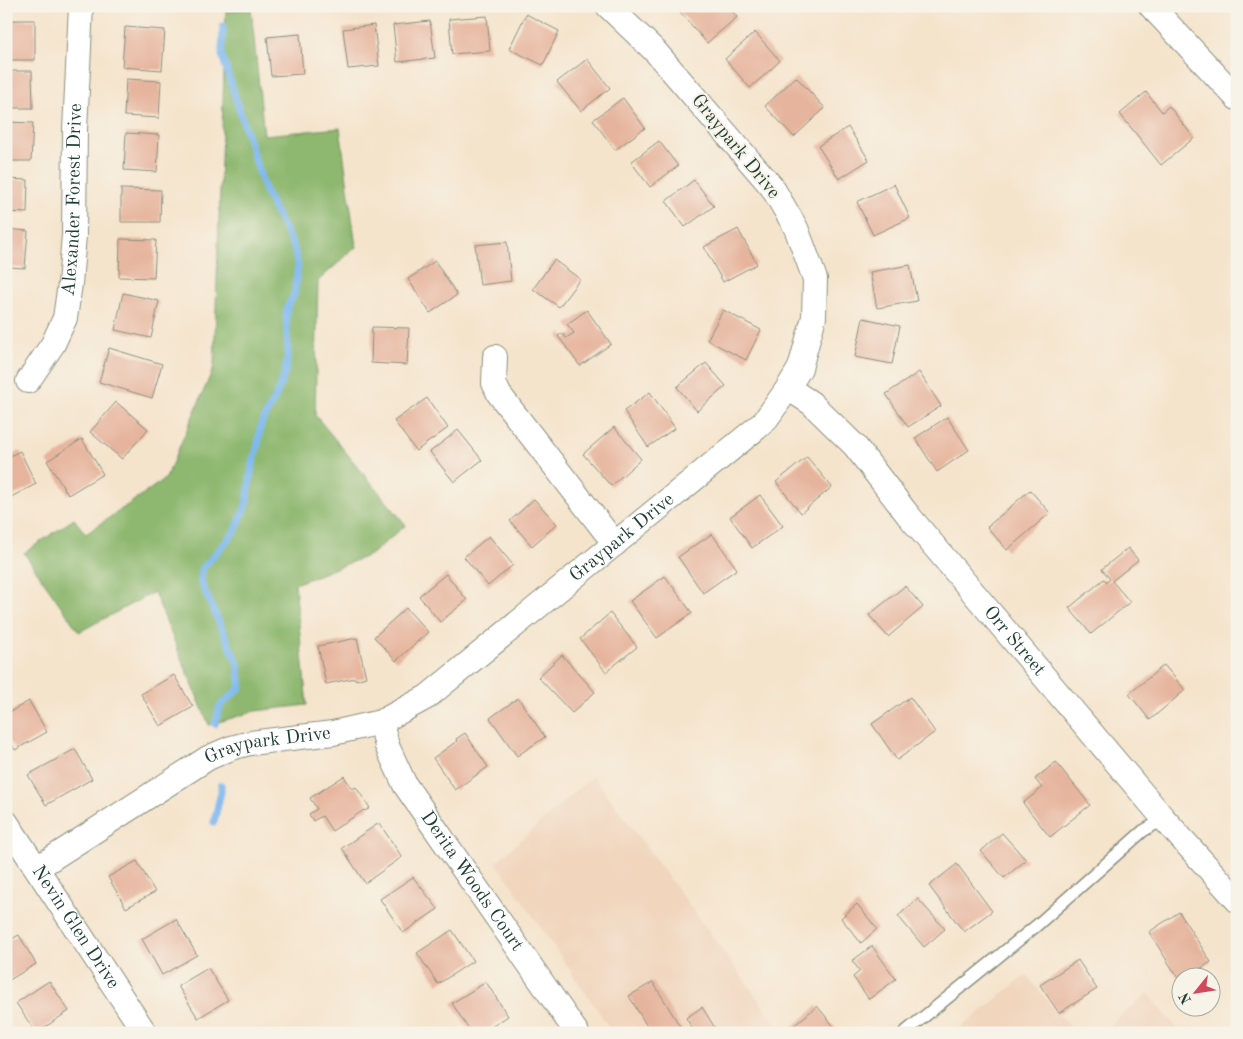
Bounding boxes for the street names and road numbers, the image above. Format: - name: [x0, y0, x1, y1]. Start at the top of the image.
- street label: Graypark Drive: [687, 91, 783, 203]
- street label: Alexander Forest Drive: [59, 103, 86, 297]
- street label: Graypark Drive: [566, 490, 678, 586]
- street label: Orr Street: [980, 603, 1049, 680]
- street label: Graypark Drive: [202, 724, 332, 768]
- street label: Derita Woods Court: [417, 808, 527, 955]
- street label: Nevin Glen Drive: [28, 862, 123, 992]

